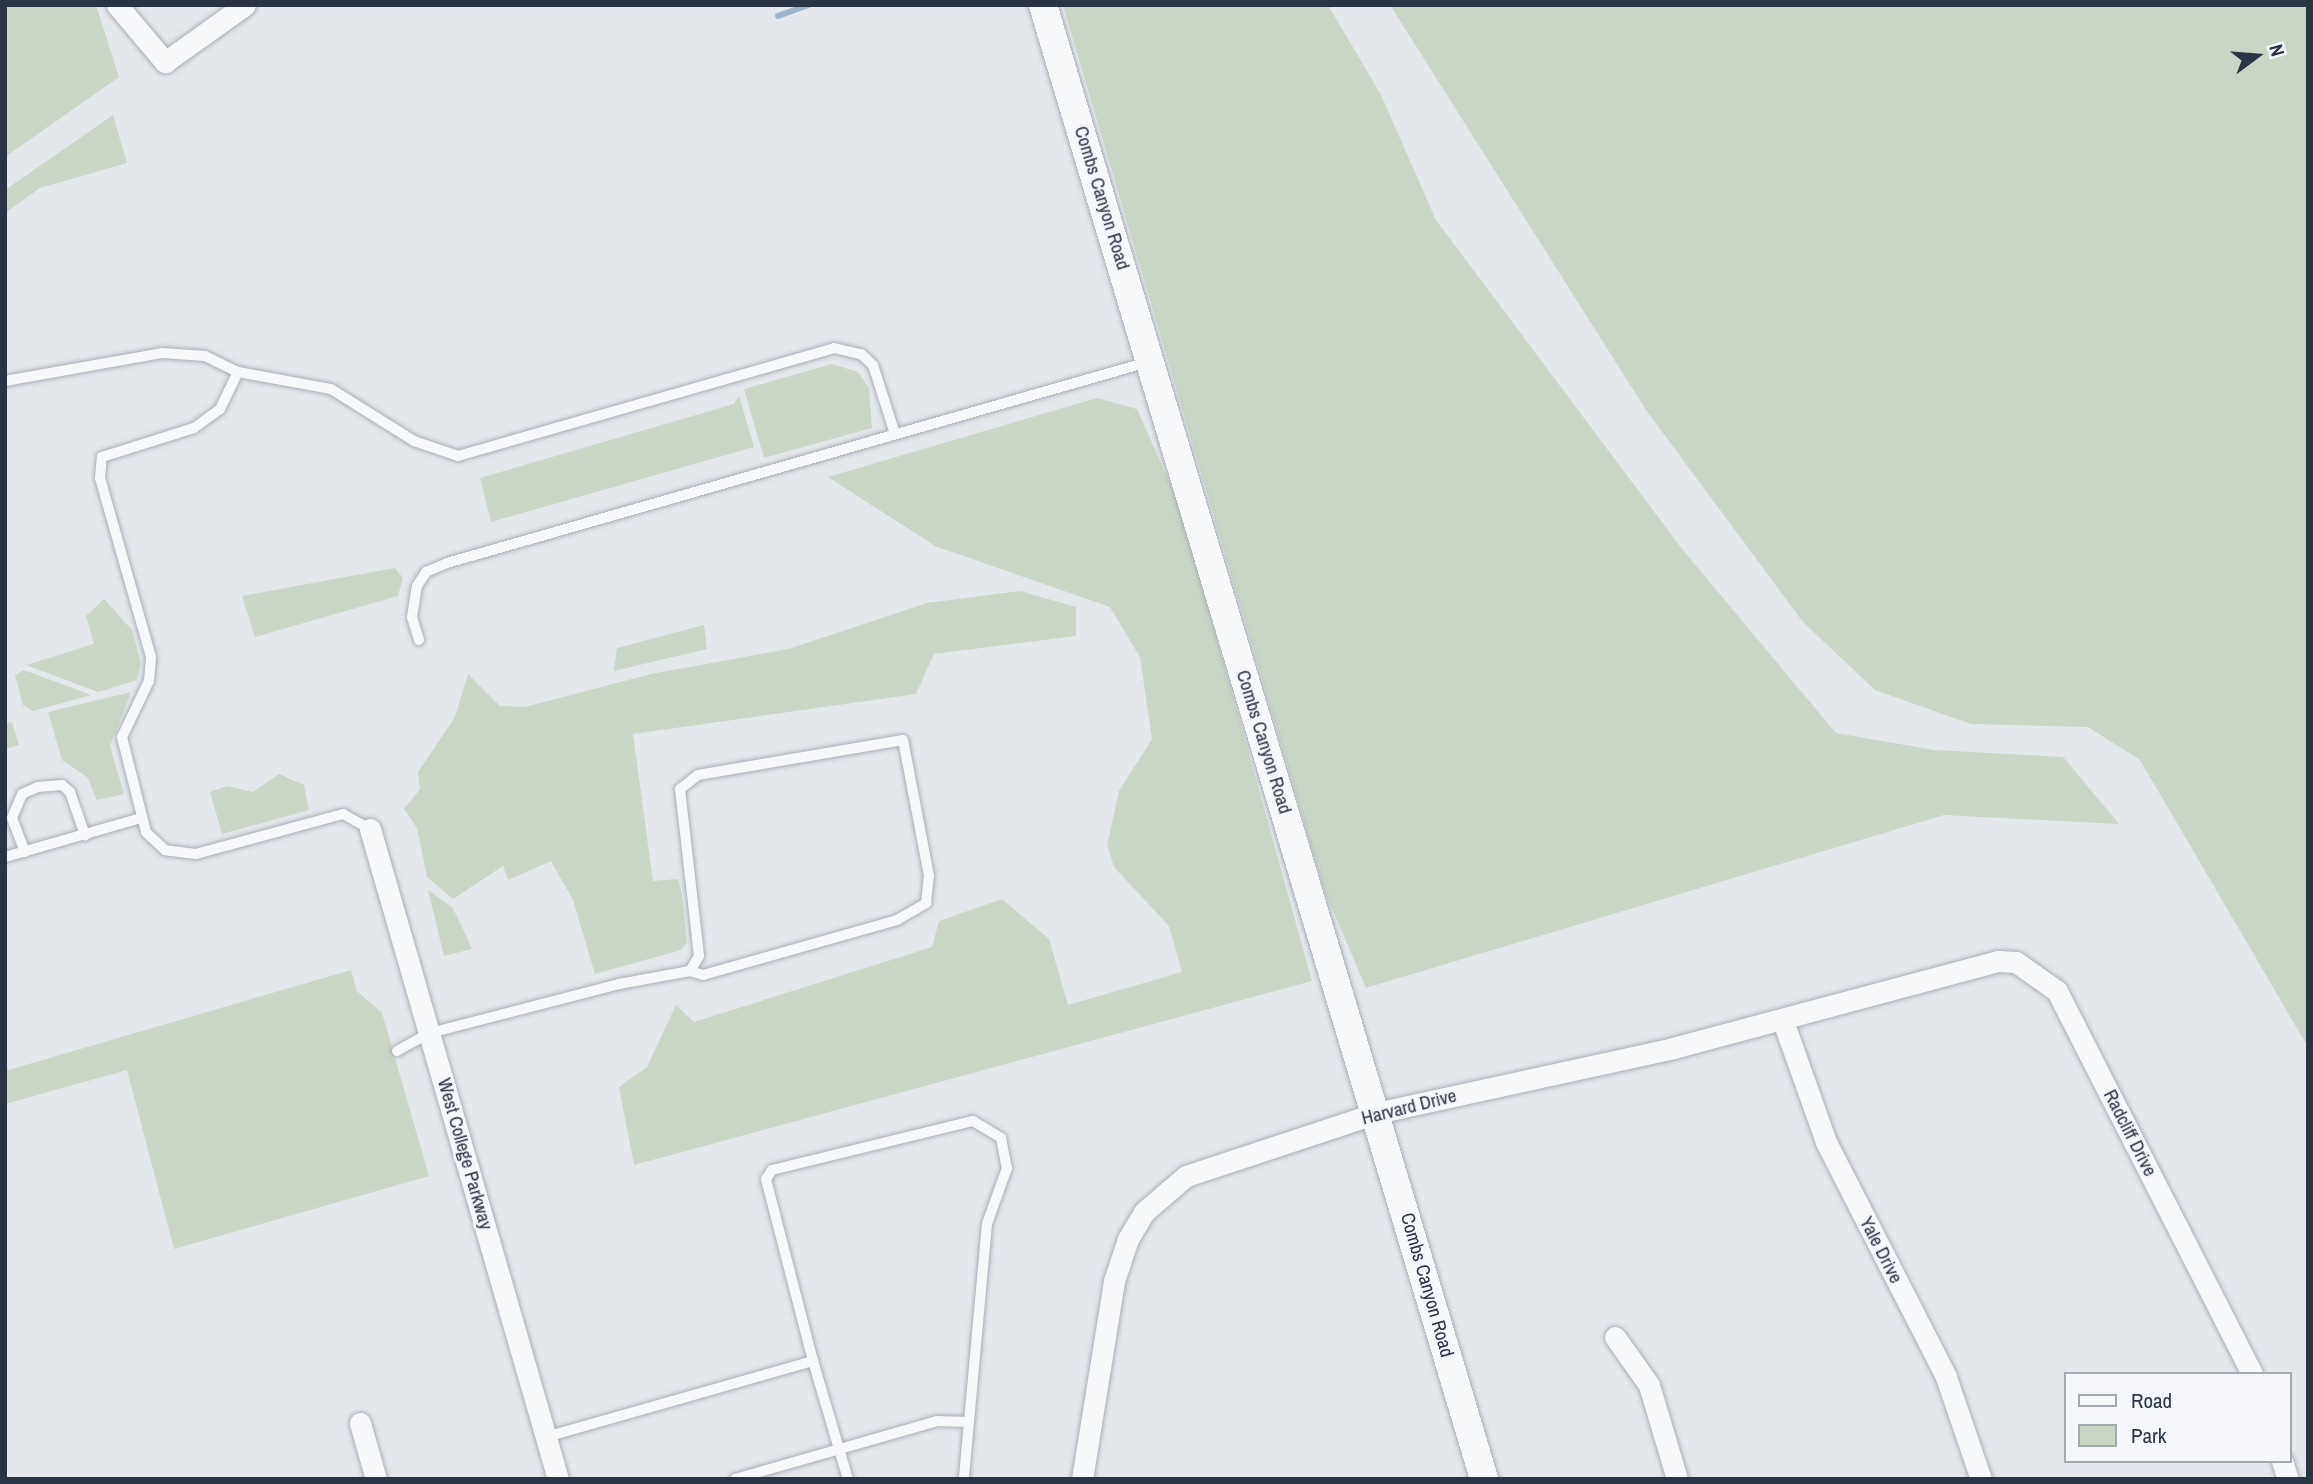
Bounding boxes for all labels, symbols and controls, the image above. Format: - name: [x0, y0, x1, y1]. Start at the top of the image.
- north arrow: [2222, 21, 2292, 91]
- text: N: [2263, 41, 2291, 59]
- street label: Combs Canyon Road: [1069, 123, 1135, 273]
- street label: Combs Canyon Road: [1231, 667, 1297, 817]
- street label: West College Parkway: [432, 1076, 498, 1232]
- street label: Harvard Drive: [1359, 1084, 1459, 1130]
- street label: Radcliff Drive: [2098, 1086, 2162, 1180]
- street label: Combs Canyon Road: [1396, 1210, 1458, 1360]
- street label: Yale Drive: [1855, 1213, 1907, 1287]
- legend: [2064, 1372, 2292, 1463]
- text: Road: [2131, 1386, 2172, 1415]
- text: Park: [2131, 1421, 2166, 1450]

